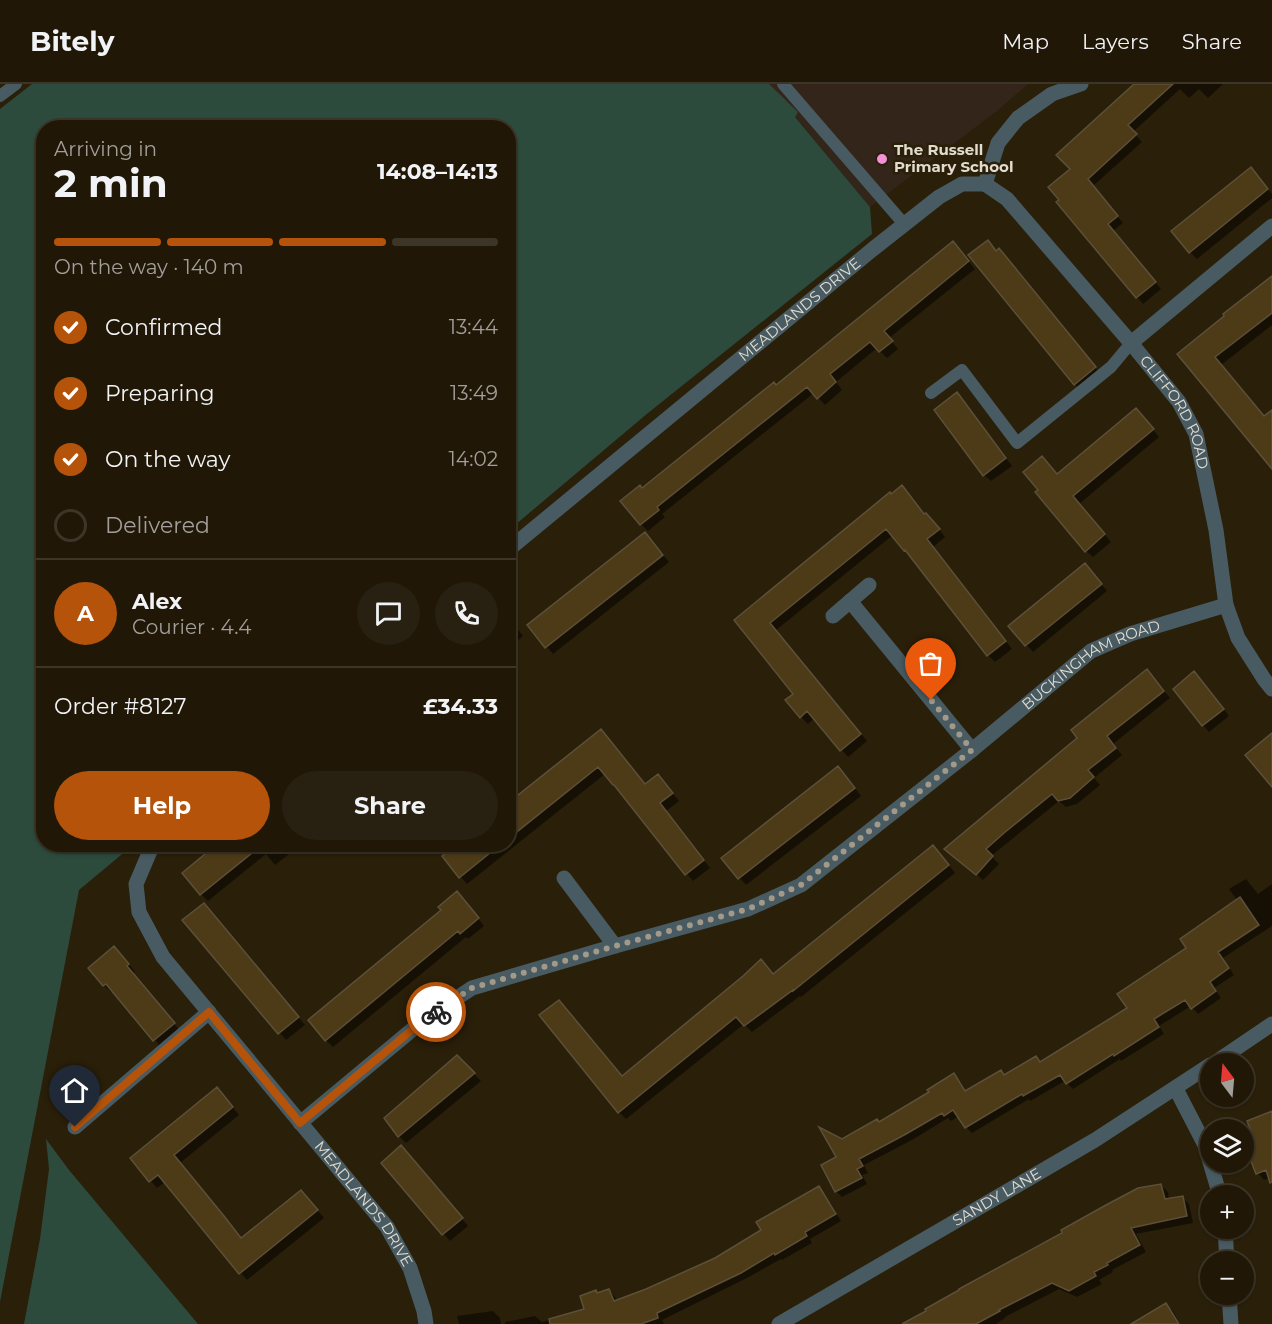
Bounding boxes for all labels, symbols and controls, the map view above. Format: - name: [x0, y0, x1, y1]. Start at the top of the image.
- text: Bitely: [30, 24, 114, 58]
- text: Map: [1002, 29, 1049, 54]
- text: Layers: [1082, 29, 1149, 54]
- text: Share: [1182, 29, 1242, 54]
- text: Arriving in: [54, 137, 157, 161]
- place label: The Russell Primary School: [894, 140, 1013, 176]
- marker: The Russell Primary School: [875, 152, 889, 166]
- text: 14:08–14:13: [377, 158, 498, 185]
- text: 2 min: [54, 159, 168, 207]
- street label: MEADLANDS DRIVE: [734, 253, 864, 365]
- text: On the way · 140 m: [54, 255, 244, 279]
- icon: check: [54, 311, 87, 344]
- text: Confirmed: [105, 314, 222, 341]
- text: 13:44: [449, 315, 498, 339]
- street label: CLIFFORD ROAD: [1136, 351, 1213, 471]
- icon: check: [54, 377, 87, 410]
- text: Preparing: [105, 380, 214, 407]
- text: 13:49: [450, 381, 498, 405]
- icon: check: [54, 443, 87, 476]
- text: On the way: [105, 446, 230, 473]
- text: 14:02: [449, 447, 498, 471]
- text: Delivered: [105, 512, 210, 539]
- button: chat: [357, 582, 420, 645]
- button: phone: [435, 582, 498, 645]
- text: Alex: [132, 588, 182, 615]
- text: A: [77, 600, 94, 627]
- text: Courier · 4.4: [132, 615, 251, 639]
- street label: BUCKINGHAM ROAD: [1018, 615, 1162, 714]
- pin: [905, 638, 956, 700]
- icon: bag: [914, 647, 947, 680]
- text: Order #8127: [54, 693, 187, 720]
- text: £34.33: [423, 693, 498, 720]
- button: Help: [54, 771, 270, 840]
- button: Share: [282, 771, 498, 840]
- courier: [406, 982, 466, 1042]
- icon: bike: [420, 996, 453, 1029]
- north arrow: [1200, 1053, 1254, 1107]
- map controls: [1200, 1053, 1254, 1305]
- pin: [49, 1065, 100, 1127]
- icon: home: [58, 1074, 91, 1107]
- button: layers: [1200, 1119, 1254, 1173]
- street label: MEADLANDS DRIVE: [311, 1137, 417, 1270]
- street label: SANDY LANE: [949, 1164, 1044, 1230]
- button: +: [1200, 1185, 1254, 1239]
- button: −: [1200, 1251, 1254, 1305]

